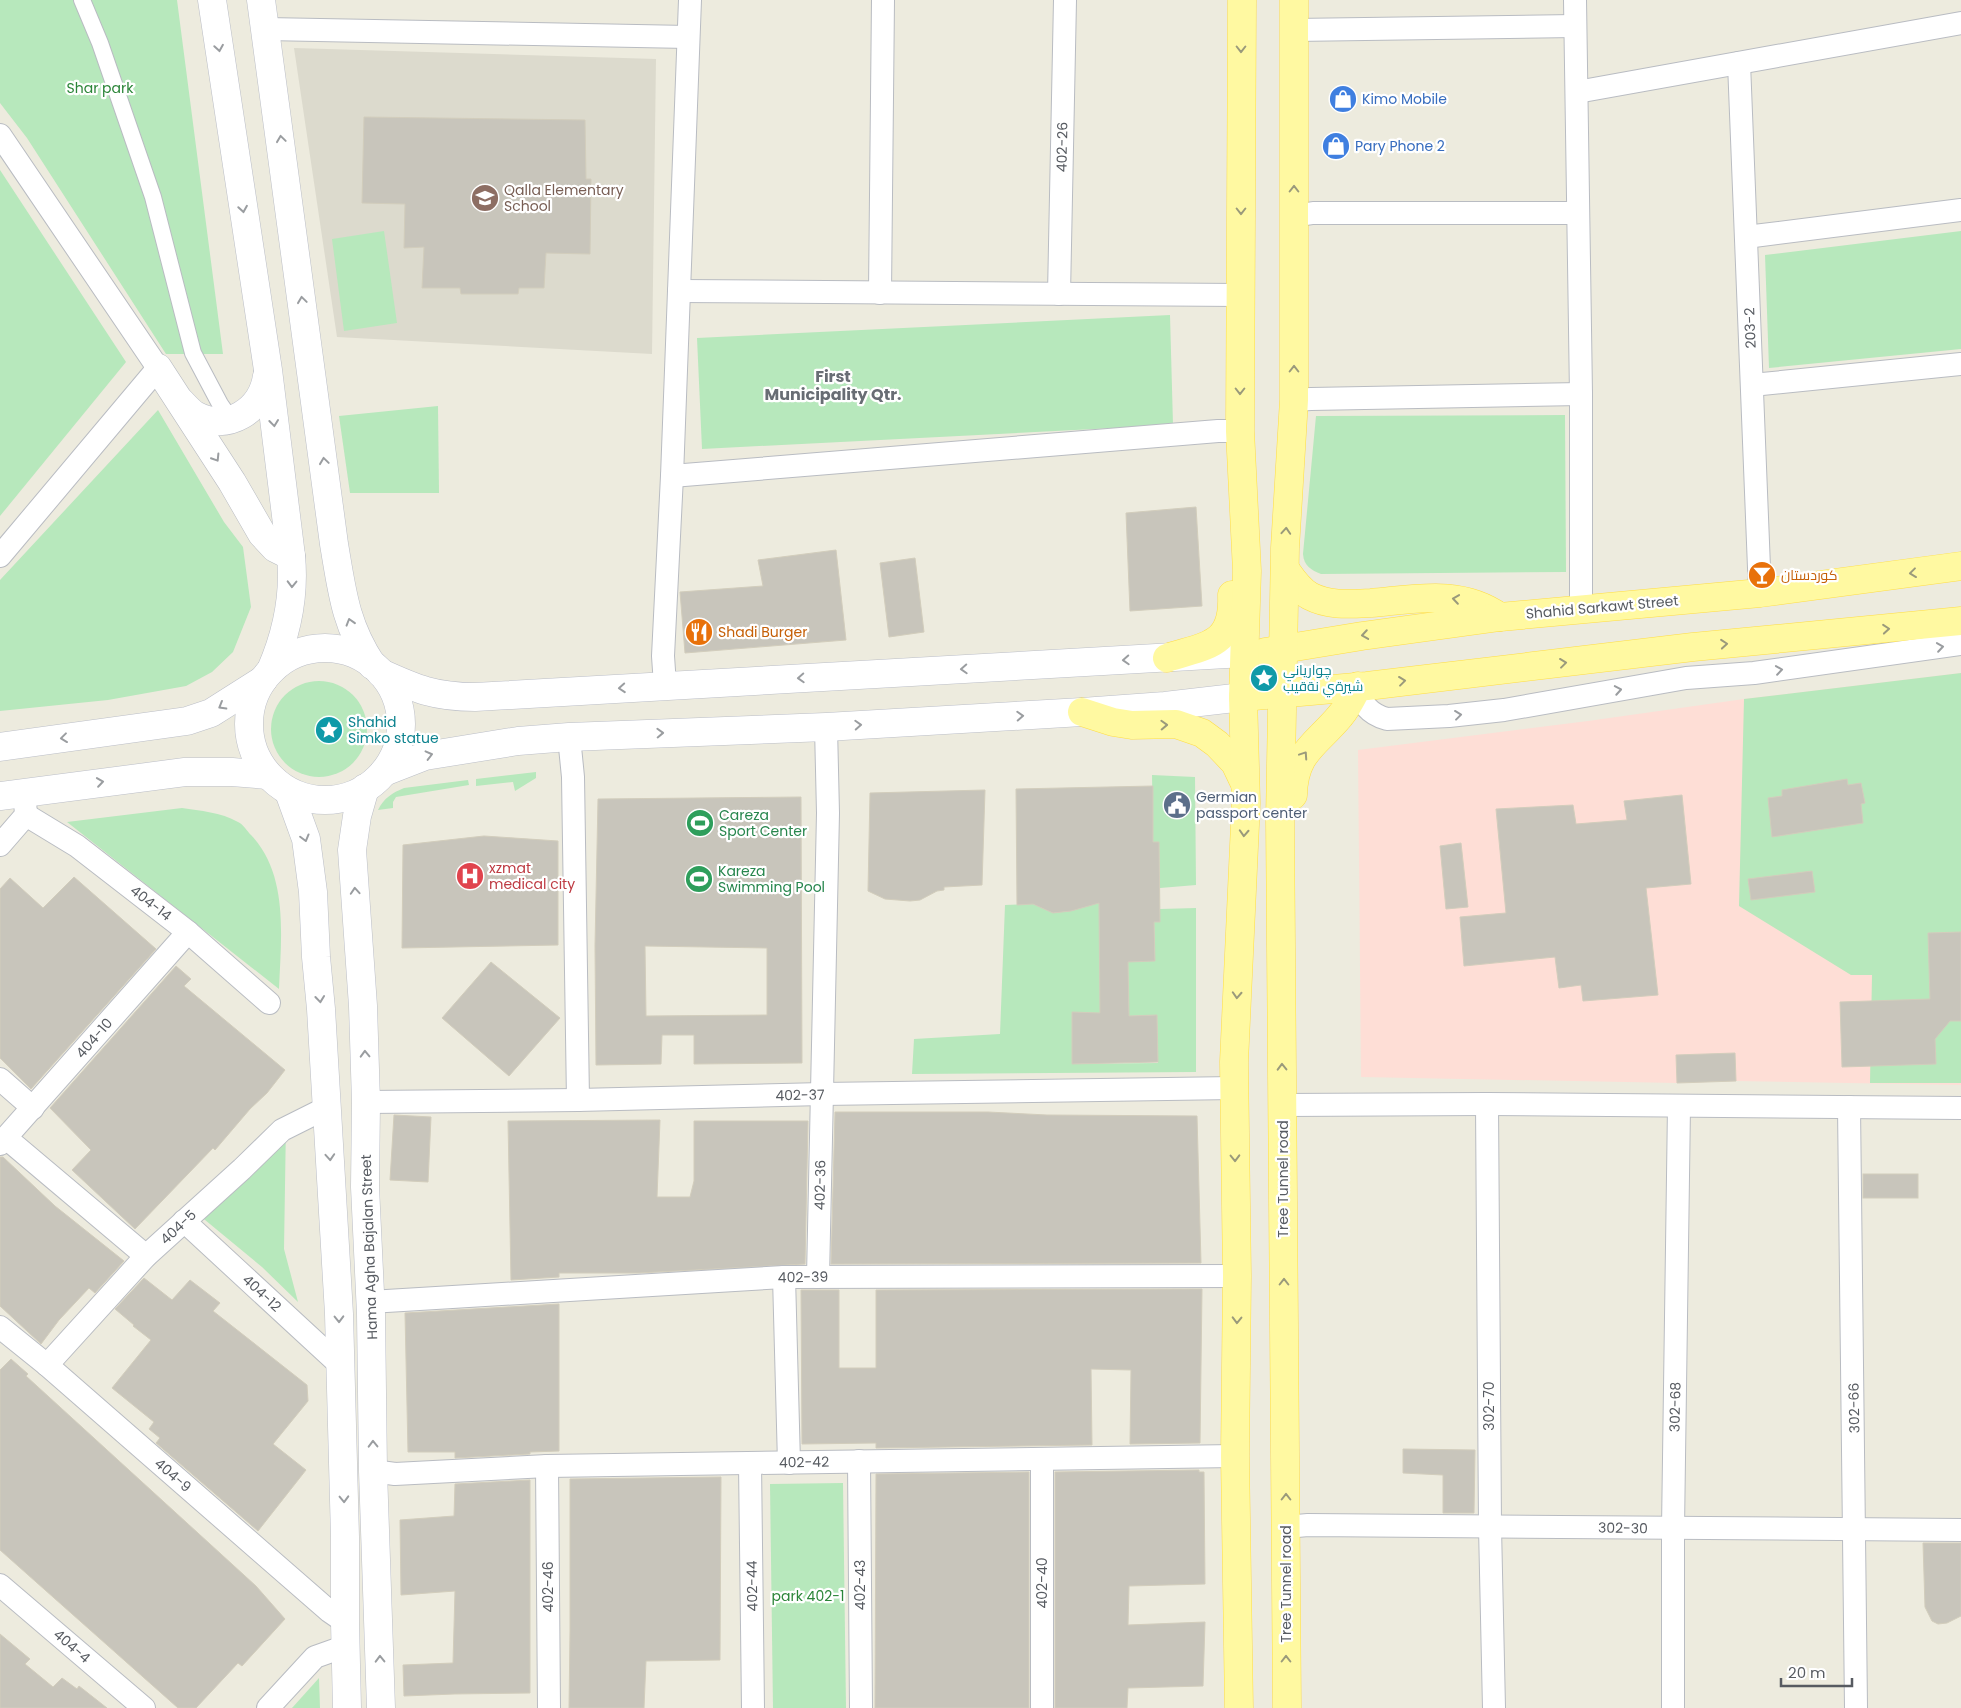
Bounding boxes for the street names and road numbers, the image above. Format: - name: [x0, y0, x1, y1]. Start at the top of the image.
- street label: 402-26: [1052, 122, 1072, 172]
- street label: 203-2: [1739, 307, 1761, 349]
- street label: Shahid Sarkawt Street: [1525, 590, 1679, 624]
- street label: 404-14: [126, 881, 176, 926]
- street label: 404-10: [71, 1014, 117, 1062]
- street label: 402-37: [775, 1085, 825, 1105]
- street label: Tree Tunnel road: [1273, 1120, 1293, 1238]
- street label: Hama Agha Bajalan Street: [356, 1154, 382, 1340]
- street label: 402-36: [810, 1159, 830, 1210]
- street label: 404-5: [155, 1205, 201, 1249]
- street label: 402-39: [778, 1267, 828, 1287]
- street label: 404-12: [238, 1270, 286, 1316]
- street label: 302-70: [1479, 1381, 1499, 1431]
- street label: 302-68: [1665, 1381, 1685, 1432]
- street label: 302-66: [1844, 1382, 1864, 1433]
- street label: 402-42: [779, 1452, 829, 1472]
- street label: 404-9: [150, 1453, 196, 1497]
- street label: 302-30: [1598, 1518, 1648, 1538]
- street label: Tree Tunnel road: [1276, 1525, 1296, 1643]
- street label: 402-40: [1032, 1558, 1052, 1608]
- street label: 402-44: [742, 1560, 762, 1612]
- street label: 402-43: [850, 1560, 870, 1610]
- street label: 402-46: [538, 1561, 558, 1613]
- street label: 404-4: [49, 1624, 95, 1668]

